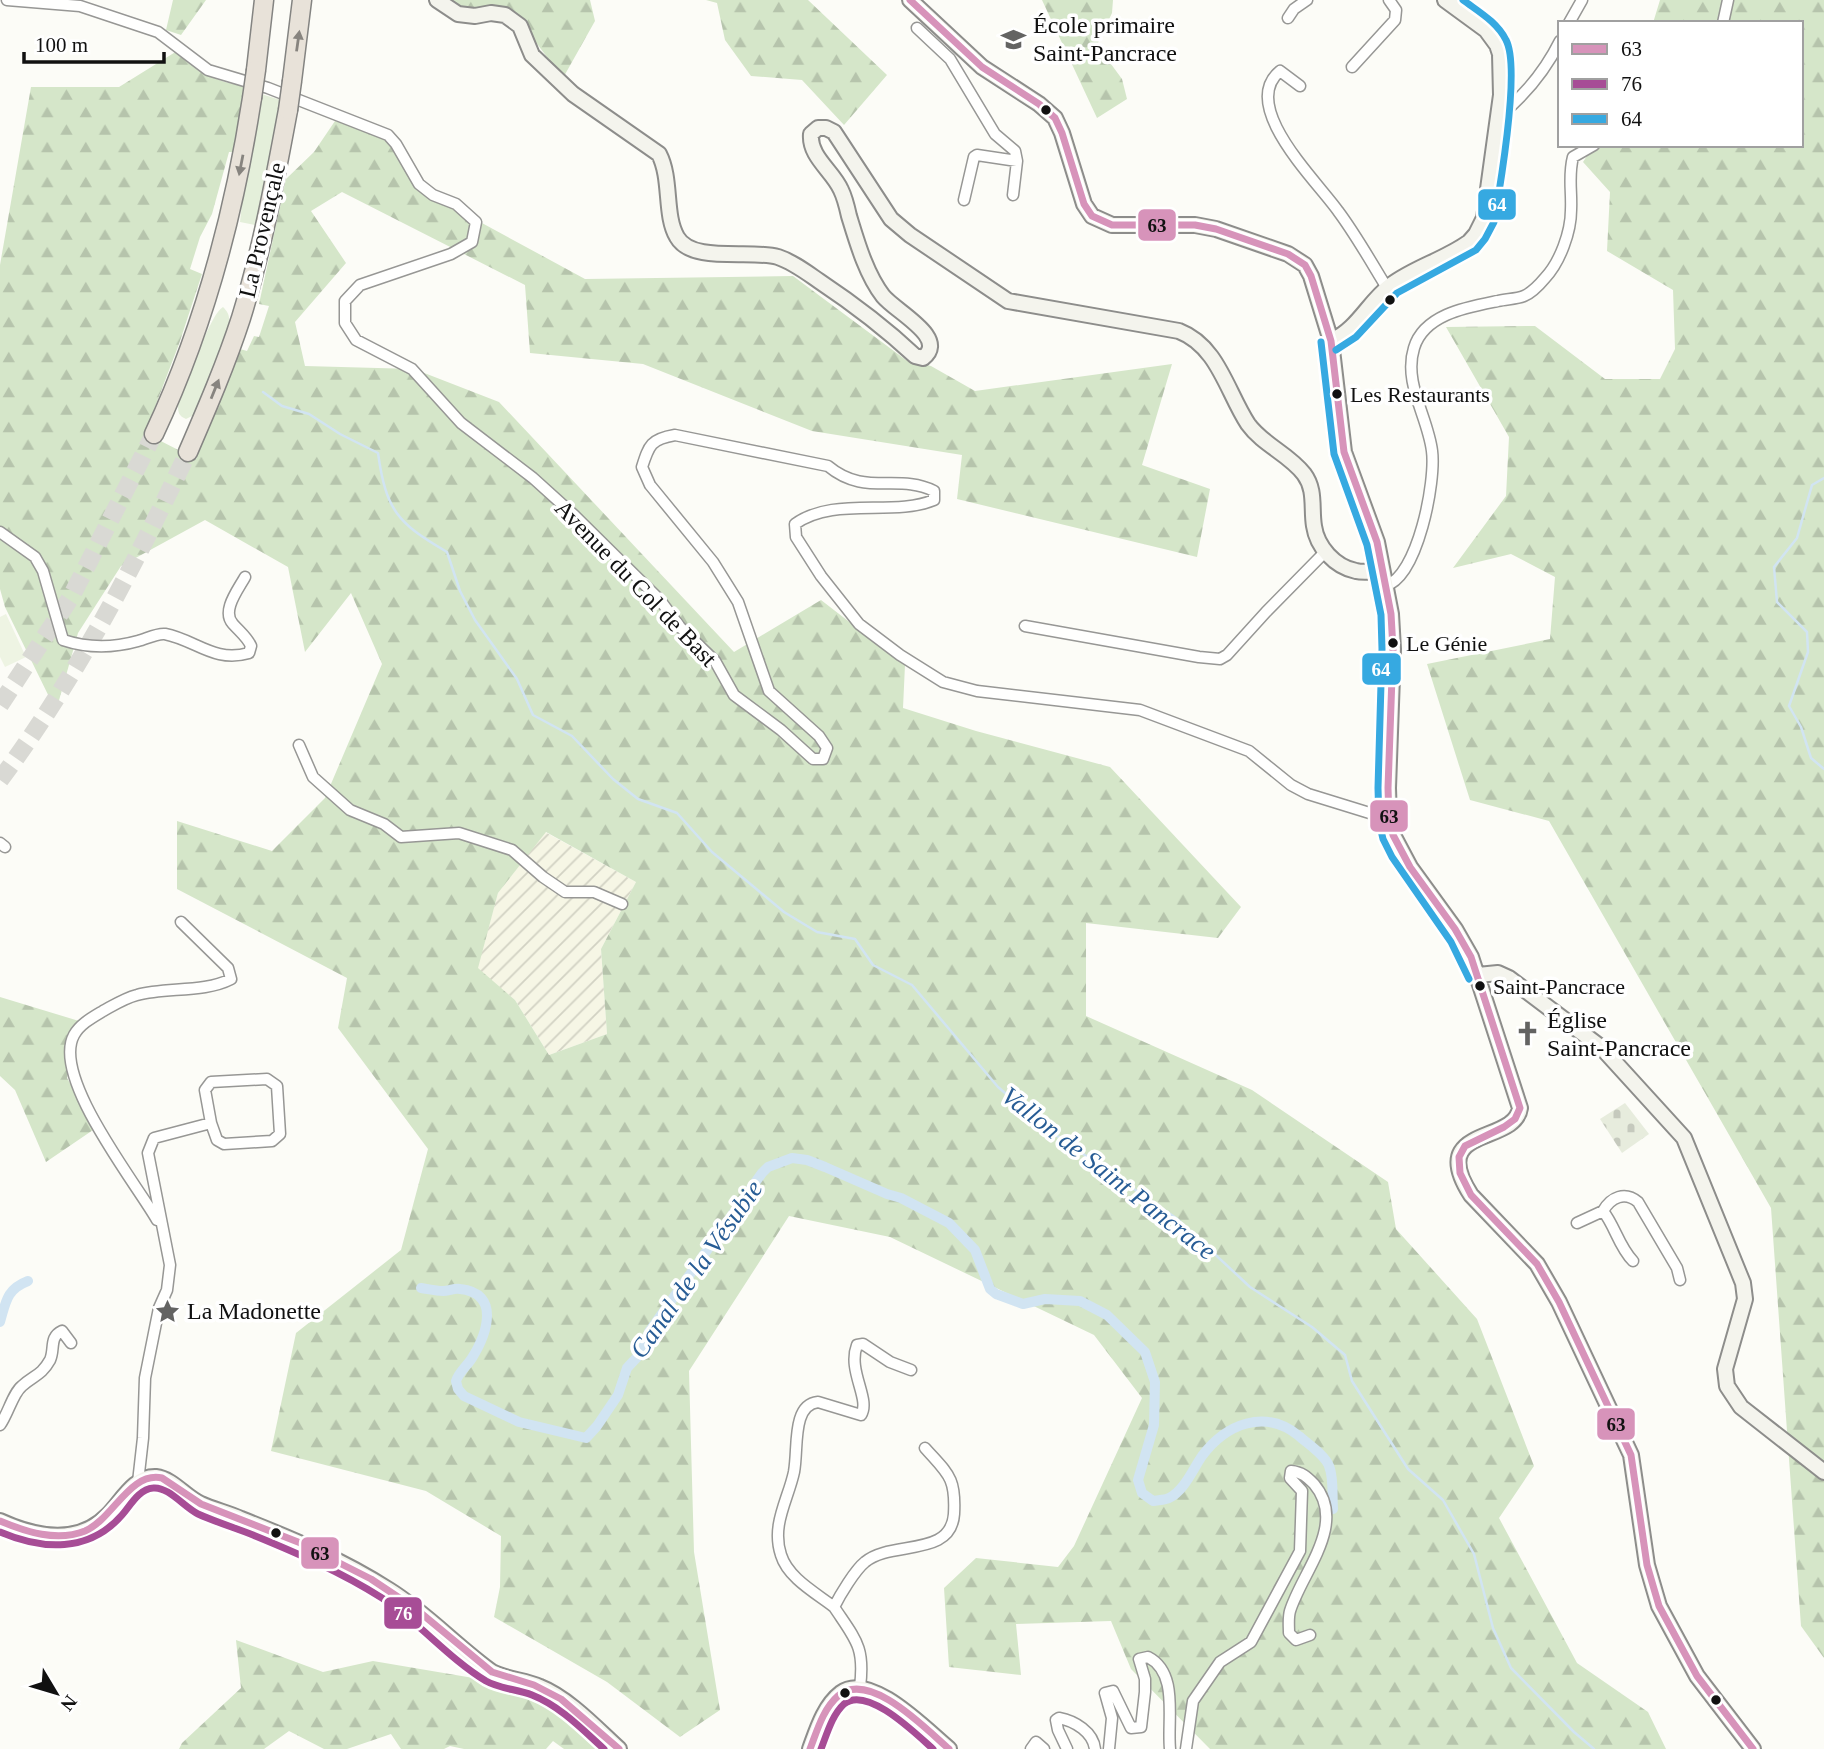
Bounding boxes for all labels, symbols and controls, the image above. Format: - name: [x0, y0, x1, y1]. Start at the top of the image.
- place label: École primaire Saint-Pancrace: [1033, 12, 1177, 66]
- scale bar: [24, 21, 164, 65]
- legend: [1558, 21, 1803, 147]
- school or university icon: École primaire Saint-Pancrace: [999, 25, 1027, 53]
- one-way arrow: [292, 29, 303, 51]
- text: 100 m: [35, 33, 88, 57]
- text: 63: [1621, 37, 1642, 61]
- text: 76: [1621, 72, 1642, 96]
- unlabelled marker: [1039, 103, 1053, 117]
- text: 64: [1621, 107, 1643, 131]
- one-way arrow: [235, 154, 246, 176]
- street label: La Provençale: [234, 160, 290, 300]
- line badge: 64: [1477, 188, 1517, 221]
- text: 64: [1488, 194, 1507, 215]
- line badge: 63: [1137, 208, 1177, 242]
- text: 63: [1148, 215, 1167, 236]
- unlabelled marker: [1383, 293, 1397, 307]
- one-way arrow: [209, 379, 220, 400]
- place label: Les Restaurants: [1350, 382, 1490, 407]
- marker: Les Restaurants: [1330, 387, 1344, 401]
- street label: Avenue du Col de Bast: [550, 495, 722, 672]
- place label: Le Génie: [1406, 631, 1487, 656]
- marker: Le Génie: [1386, 636, 1400, 650]
- line badge: 64: [1361, 652, 1402, 686]
- text: 64: [1372, 659, 1391, 680]
- line badge: 63: [1369, 799, 1409, 833]
- text: 63: [1380, 806, 1399, 827]
- place label: Saint-Pancrace: [1493, 974, 1625, 999]
- marker: Saint-Pancrace: [1473, 979, 1487, 993]
- place label: Église Saint-Pancrace: [1547, 1007, 1691, 1061]
- church icon: Église Saint-Pancrace: [1513, 1020, 1541, 1048]
- water label: Vallon de Saint Pancrace: [996, 1081, 1221, 1266]
- water label: Canal de la Vésubie: [624, 1175, 769, 1364]
- place icon: La Madonette: [153, 1297, 181, 1325]
- place label: La Madonette: [187, 1298, 321, 1324]
- line badge: 63: [1596, 1407, 1636, 1441]
- text: 63: [1607, 1414, 1626, 1435]
- unlabelled marker: [269, 1526, 283, 1540]
- line badge: 63: [300, 1536, 340, 1570]
- text: 63: [311, 1543, 330, 1564]
- line badge: 76: [383, 1596, 423, 1630]
- text: 76: [394, 1603, 413, 1624]
- north arrow: [21, 1658, 91, 1728]
- unlabelled marker: [838, 1686, 852, 1700]
- text: N: [56, 1691, 82, 1715]
- unlabelled marker: [1709, 1693, 1723, 1707]

